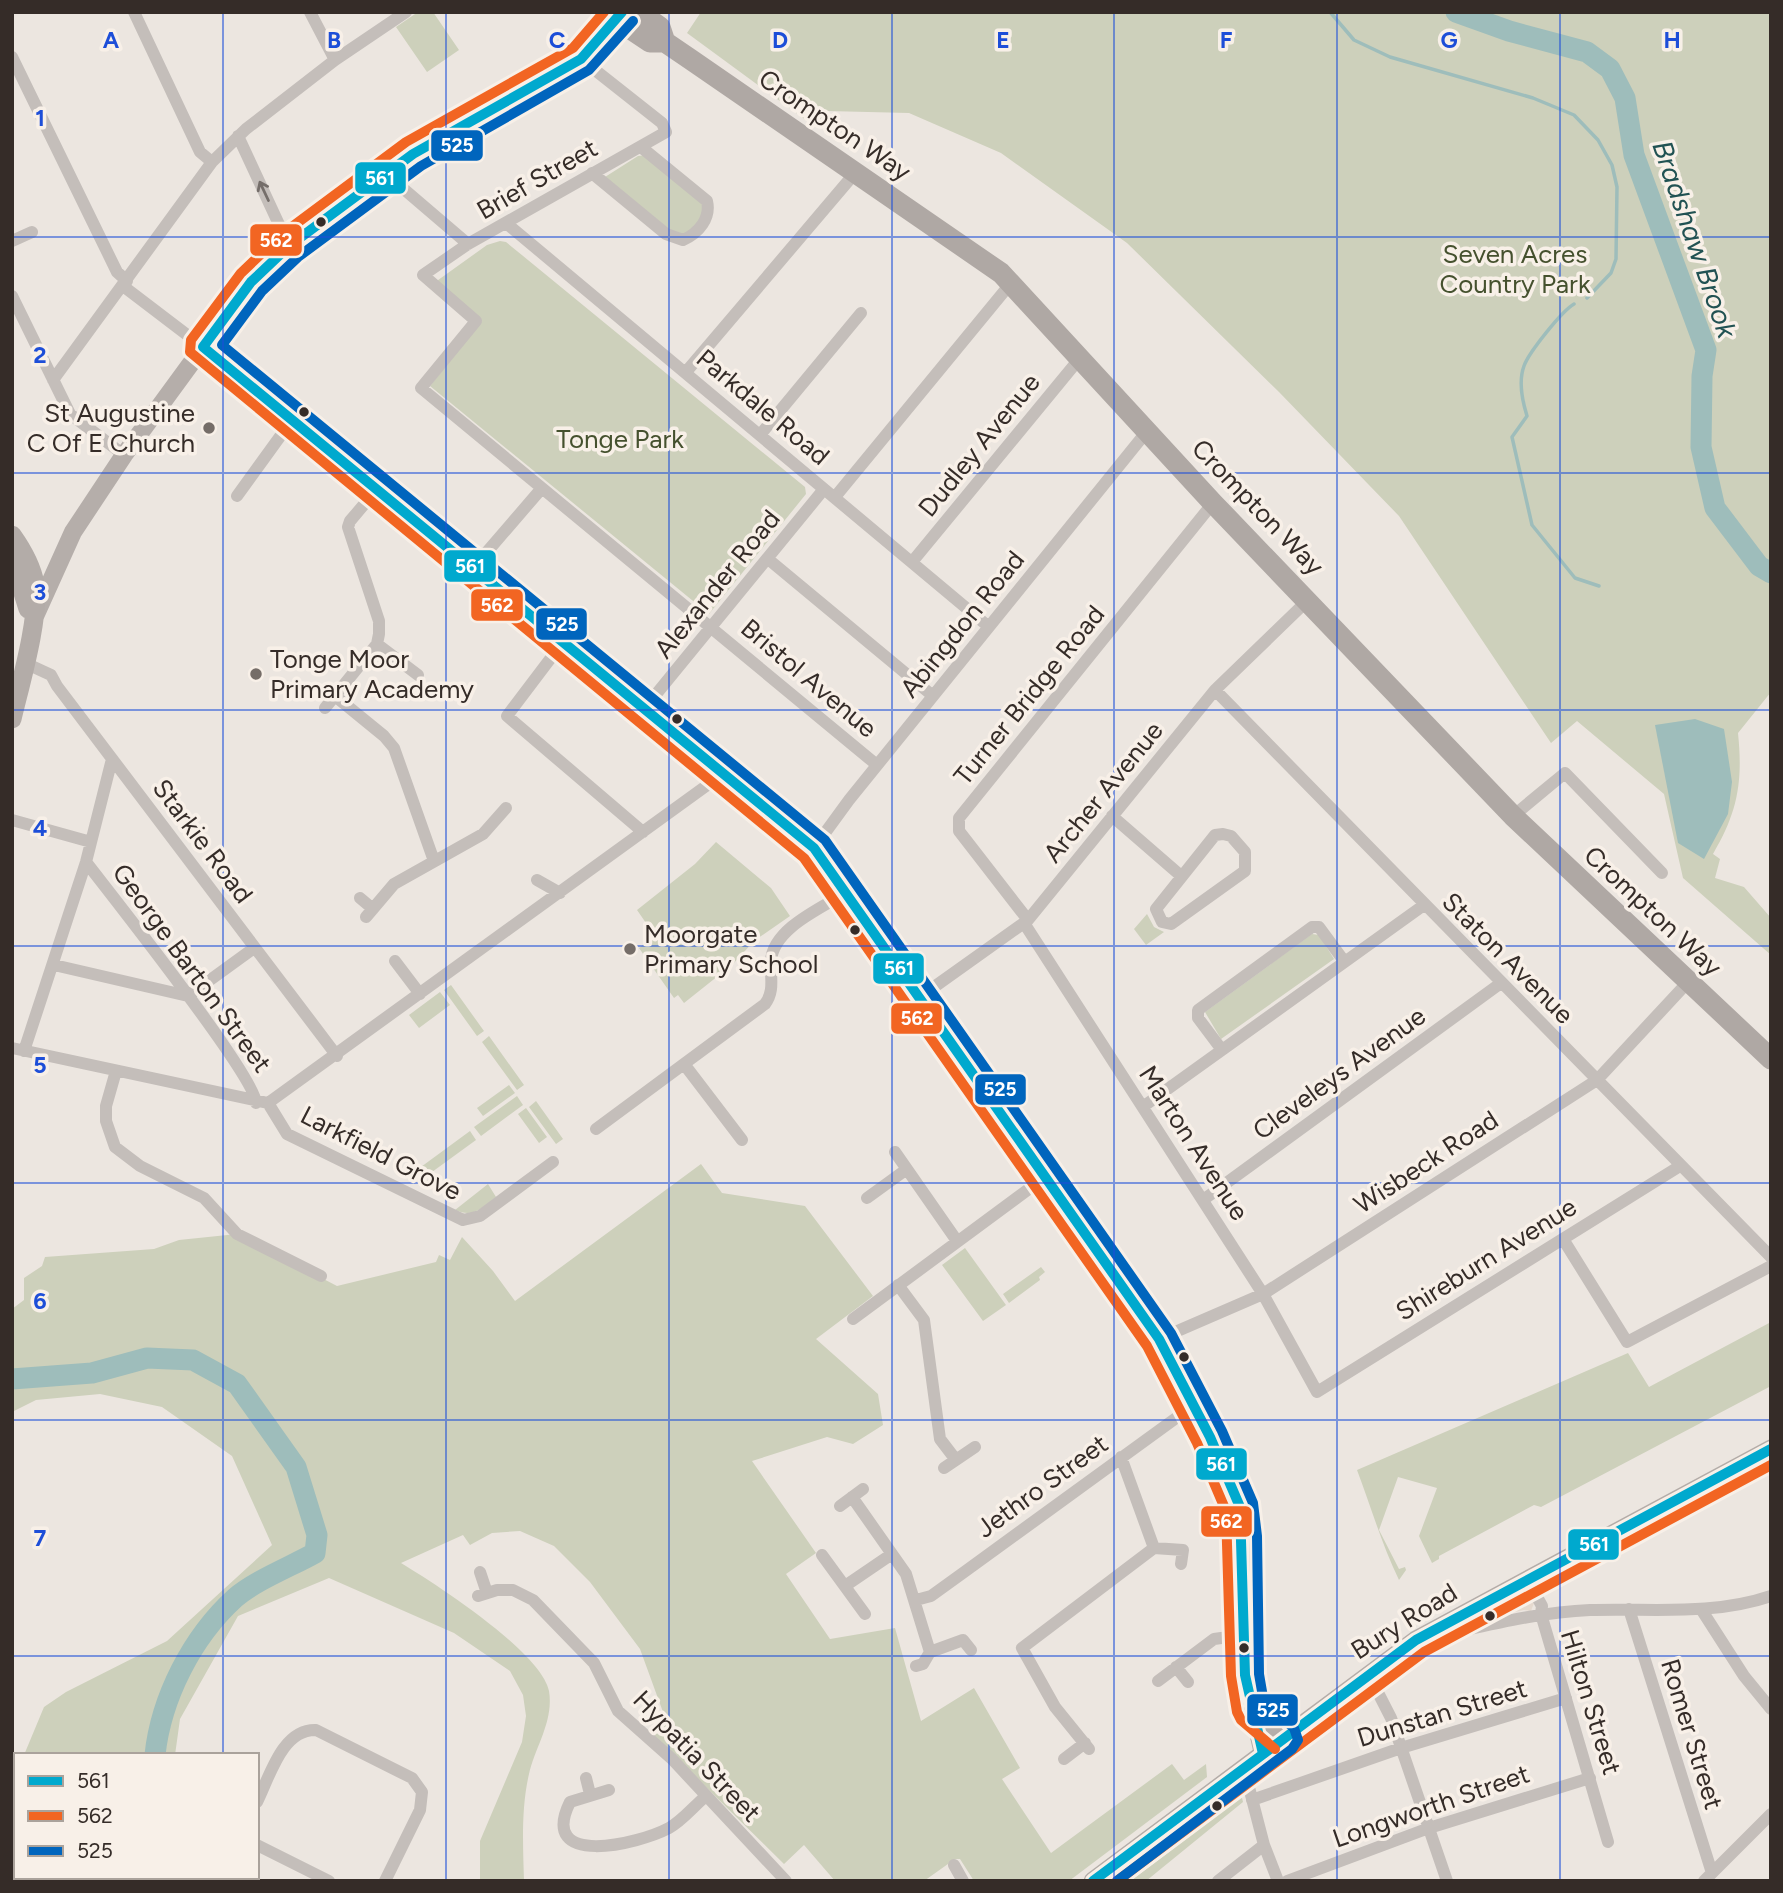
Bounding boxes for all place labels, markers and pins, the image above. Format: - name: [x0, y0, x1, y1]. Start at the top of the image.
- unlabelled marker: [314, 215, 328, 229]
- place label: St Augustine C Of E Church: [27, 397, 195, 459]
- unlabelled marker: [297, 405, 311, 419]
- marker: St Augustine C Of E Church: [201, 420, 217, 436]
- place label: Tonge Moor Primary Academy: [270, 643, 474, 705]
- marker: Tonge Moor Primary Academy: [248, 666, 264, 682]
- unlabelled marker: [670, 712, 684, 726]
- place label: Moorgate Primary School: [644, 918, 818, 980]
- unlabelled marker: [848, 923, 862, 937]
- marker: Moorgate Primary School: [622, 941, 638, 957]
- unlabelled marker: [1177, 1350, 1191, 1364]
- unlabelled marker: [1483, 1609, 1497, 1623]
- unlabelled marker: [1237, 1641, 1251, 1655]
- unlabelled marker: [1210, 1799, 1224, 1813]

